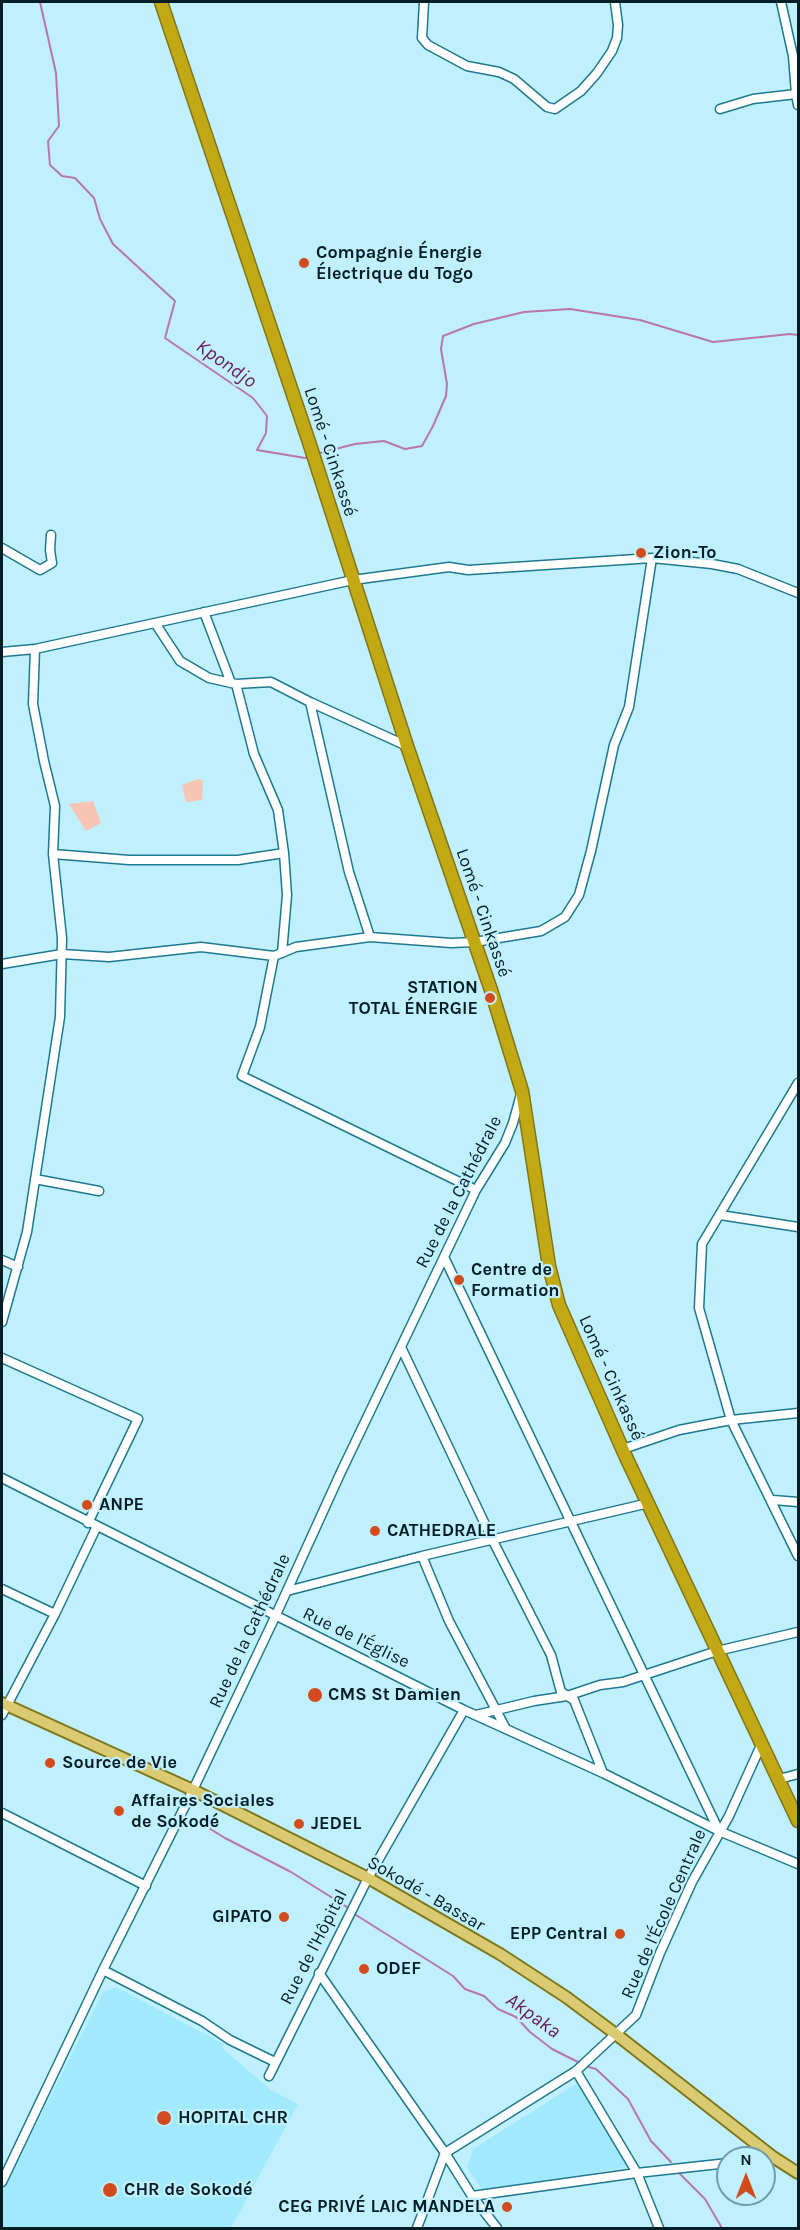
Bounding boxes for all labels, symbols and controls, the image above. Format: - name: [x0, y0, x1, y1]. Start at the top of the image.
- place label: Compagnie Énergie Électrique du Togo: [316, 242, 482, 284]
- marker: Compagnie Énergie Électrique du Togo: [297, 256, 311, 270]
- water label: Kpondjo: [191, 335, 261, 393]
- street label: Lomé - Cinkassé: [299, 385, 361, 519]
- place label: Zion-To: [653, 542, 716, 564]
- marker: Zion-To: [634, 546, 648, 560]
- street label: Lomé - Cinkassé: [451, 846, 515, 980]
- place label: STATION TOTAL ÉNERGIE: [349, 977, 478, 1020]
- marker: STATION TOTAL ÉNERGIE: [483, 991, 497, 1005]
- street label: Rue de la Cathédrale: [411, 1112, 507, 1272]
- place label: Centre de Formation: [471, 1259, 560, 1302]
- marker: Centre de Formation: [452, 1273, 466, 1287]
- street label: Lomé - Cinkassé: [574, 1312, 648, 1444]
- place label: ANPE: [99, 1494, 144, 1516]
- marker: ANPE: [80, 1498, 94, 1512]
- place label: CATHEDRALE: [387, 1520, 496, 1542]
- marker: CATHEDRALE: [368, 1524, 382, 1538]
- street label: Rue de la Cathédrale: [205, 1550, 295, 1712]
- street label: Rue de l'Église: [299, 1603, 413, 1673]
- place label: CMS St Damien: [328, 1684, 461, 1706]
- marker: CMS St Damien: [306, 1686, 324, 1704]
- place label: Source de Vie: [62, 1752, 177, 1774]
- marker: Source de Vie: [43, 1756, 57, 1770]
- place label: Affaires Sociales de Sokodé: [131, 1790, 275, 1832]
- marker: Affaires Sociales de Sokodé: [112, 1804, 126, 1818]
- place label: JEDEL: [311, 1813, 361, 1835]
- marker: JEDEL: [292, 1817, 306, 1831]
- street label: Rue de l'École Centrale: [617, 1826, 711, 2002]
- street label: Sokodé - Bassar: [364, 1852, 488, 1936]
- street label: Rue de l'Hôpital: [276, 1886, 352, 2008]
- place label: GIPATO: [212, 1906, 272, 1928]
- marker: GIPATO: [277, 1910, 291, 1924]
- place label: EPP Central: [510, 1923, 608, 1945]
- marker: EPP Central: [613, 1927, 627, 1941]
- place label: ODEF: [376, 1958, 421, 1980]
- marker: ODEF: [357, 1962, 371, 1976]
- water label: Akpaka: [501, 1988, 565, 2044]
- place label: HOPITAL CHR: [178, 2107, 288, 2129]
- marker: HOPITAL CHR: [155, 2109, 173, 2127]
- north arrow: [716, 2146, 776, 2206]
- text: N: [740, 2150, 752, 2169]
- place label: CHR de Sokodé: [124, 2179, 252, 2201]
- marker: CHR de Sokodé: [101, 2181, 119, 2199]
- place label: CEG PRIVÉ LAIC MANDELA: [278, 2196, 495, 2218]
- marker: CEG PRIVÉ LAIC MANDELA: [500, 2200, 514, 2214]

